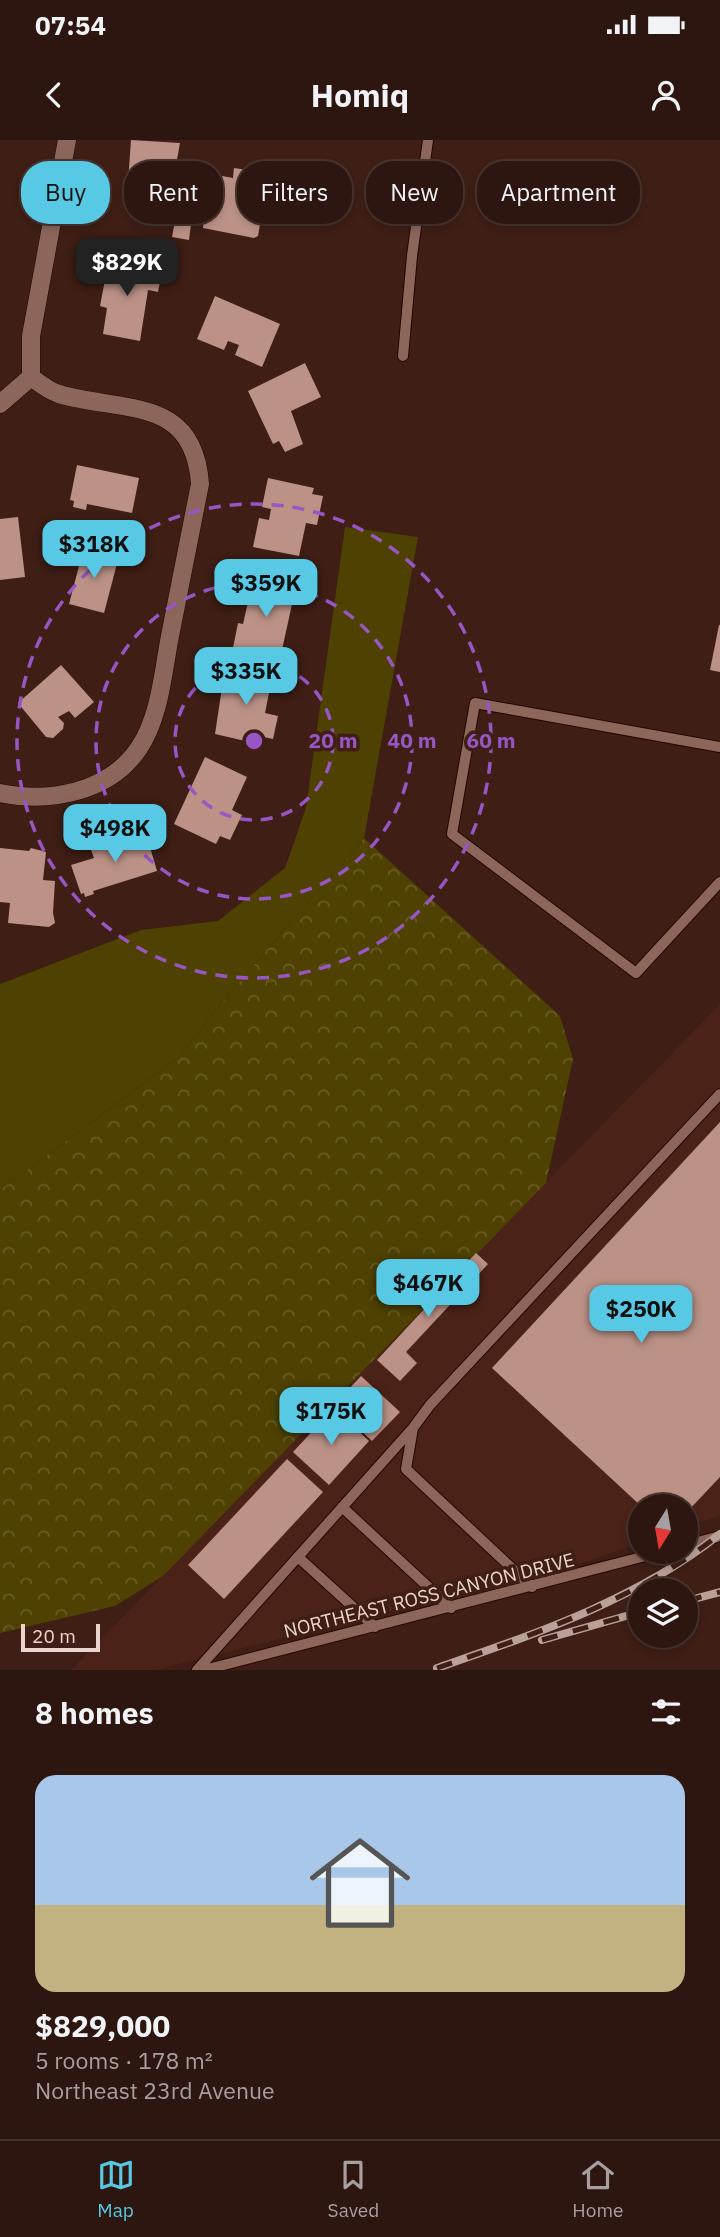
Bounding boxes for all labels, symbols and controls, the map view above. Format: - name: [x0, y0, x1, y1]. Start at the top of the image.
- text: 07:54: [35, 8, 106, 42]
- text: Homiq: [311, 74, 409, 116]
- icon: back: [35, 76, 73, 114]
- icon: person: [647, 76, 685, 114]
- chip: Buy: [21, 161, 110, 224]
- chip: Rent: [124, 161, 223, 224]
- chip: Filters: [237, 161, 352, 224]
- chip: New: [366, 161, 463, 224]
- chip: Apartment: [477, 161, 640, 224]
- pin: $829K: [78, 239, 176, 298]
- text: $829K: [91, 246, 163, 276]
- pin: $318K: [45, 520, 143, 580]
- text: $318K: [58, 528, 130, 558]
- pin: $359K: [217, 560, 315, 619]
- text: $359K: [230, 567, 302, 597]
- pin: $335K: [197, 648, 295, 707]
- text: $335K: [210, 655, 282, 685]
- text: 20 m: [309, 726, 357, 754]
- text: 40 m: [388, 726, 436, 754]
- text: 60 m: [467, 726, 515, 754]
- centre of rings: [242, 729, 266, 753]
- pin: $498K: [66, 804, 164, 864]
- text: $498K: [79, 812, 151, 842]
- pin: $467K: [379, 1260, 477, 1319]
- text: $467K: [392, 1267, 464, 1297]
- pin: $250K: [592, 1286, 690, 1345]
- text: $250K: [605, 1293, 677, 1323]
- pin: $175K: [282, 1388, 380, 1447]
- text: $175K: [295, 1395, 367, 1425]
- north arrow: [628, 1494, 698, 1564]
- map controls: [628, 1494, 698, 1648]
- street label: NORTHEAST ROSS CANYON DRIVE: [281, 1547, 577, 1643]
- button: layers: [628, 1578, 698, 1648]
- scale bar: [21, 1621, 100, 1653]
- text: 20 m: [32, 1624, 76, 1648]
- text: 8 homes: [35, 1693, 154, 1732]
- icon: filters: [647, 1693, 685, 1731]
- icon: home: [297, 1820, 423, 1946]
- text: $829,000: [35, 2006, 170, 2045]
- text: 5 rooms · 178 m²: [35, 2045, 213, 2075]
- text: Northeast 23rd Avenue: [35, 2075, 275, 2105]
- tab: Map: [97, 2156, 135, 2222]
- tab: Saved: [328, 2156, 379, 2222]
- tab: Home: [572, 2156, 623, 2222]

